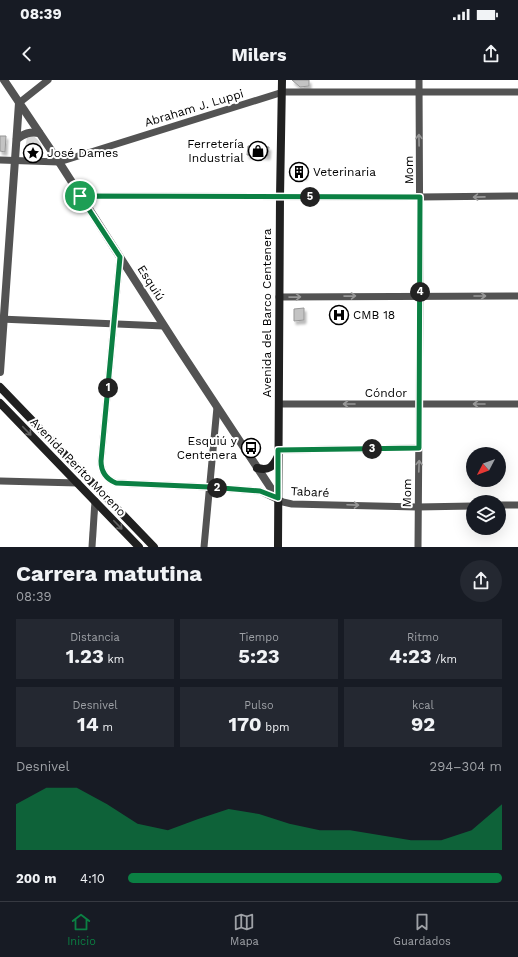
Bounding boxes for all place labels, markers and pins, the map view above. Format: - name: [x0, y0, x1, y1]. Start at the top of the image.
- place label: Ferretería Industrial: [187, 137, 244, 165]
- shop icon: Ferretería Industrial: [247, 140, 269, 162]
- place icon: José Dames: [22, 142, 44, 164]
- place label: José Dames: [47, 146, 118, 160]
- building icon: Veterinaria: [288, 161, 310, 183]
- place label: Veterinaria: [313, 165, 376, 179]
- pin: [63, 179, 97, 213]
- pin: 5: [300, 187, 320, 207]
- pin: 4: [410, 282, 430, 302]
- hospital icon: CMB 18: [328, 304, 350, 326]
- place label: CMB 18: [353, 308, 395, 322]
- pin: 1: [98, 378, 118, 398]
- place label: Esquiú y Centenera: [177, 434, 238, 462]
- bus stop icon: Esquiú y Centenera: [240, 437, 262, 459]
- pin: 3: [362, 439, 382, 459]
- pin: 2: [207, 478, 227, 498]

